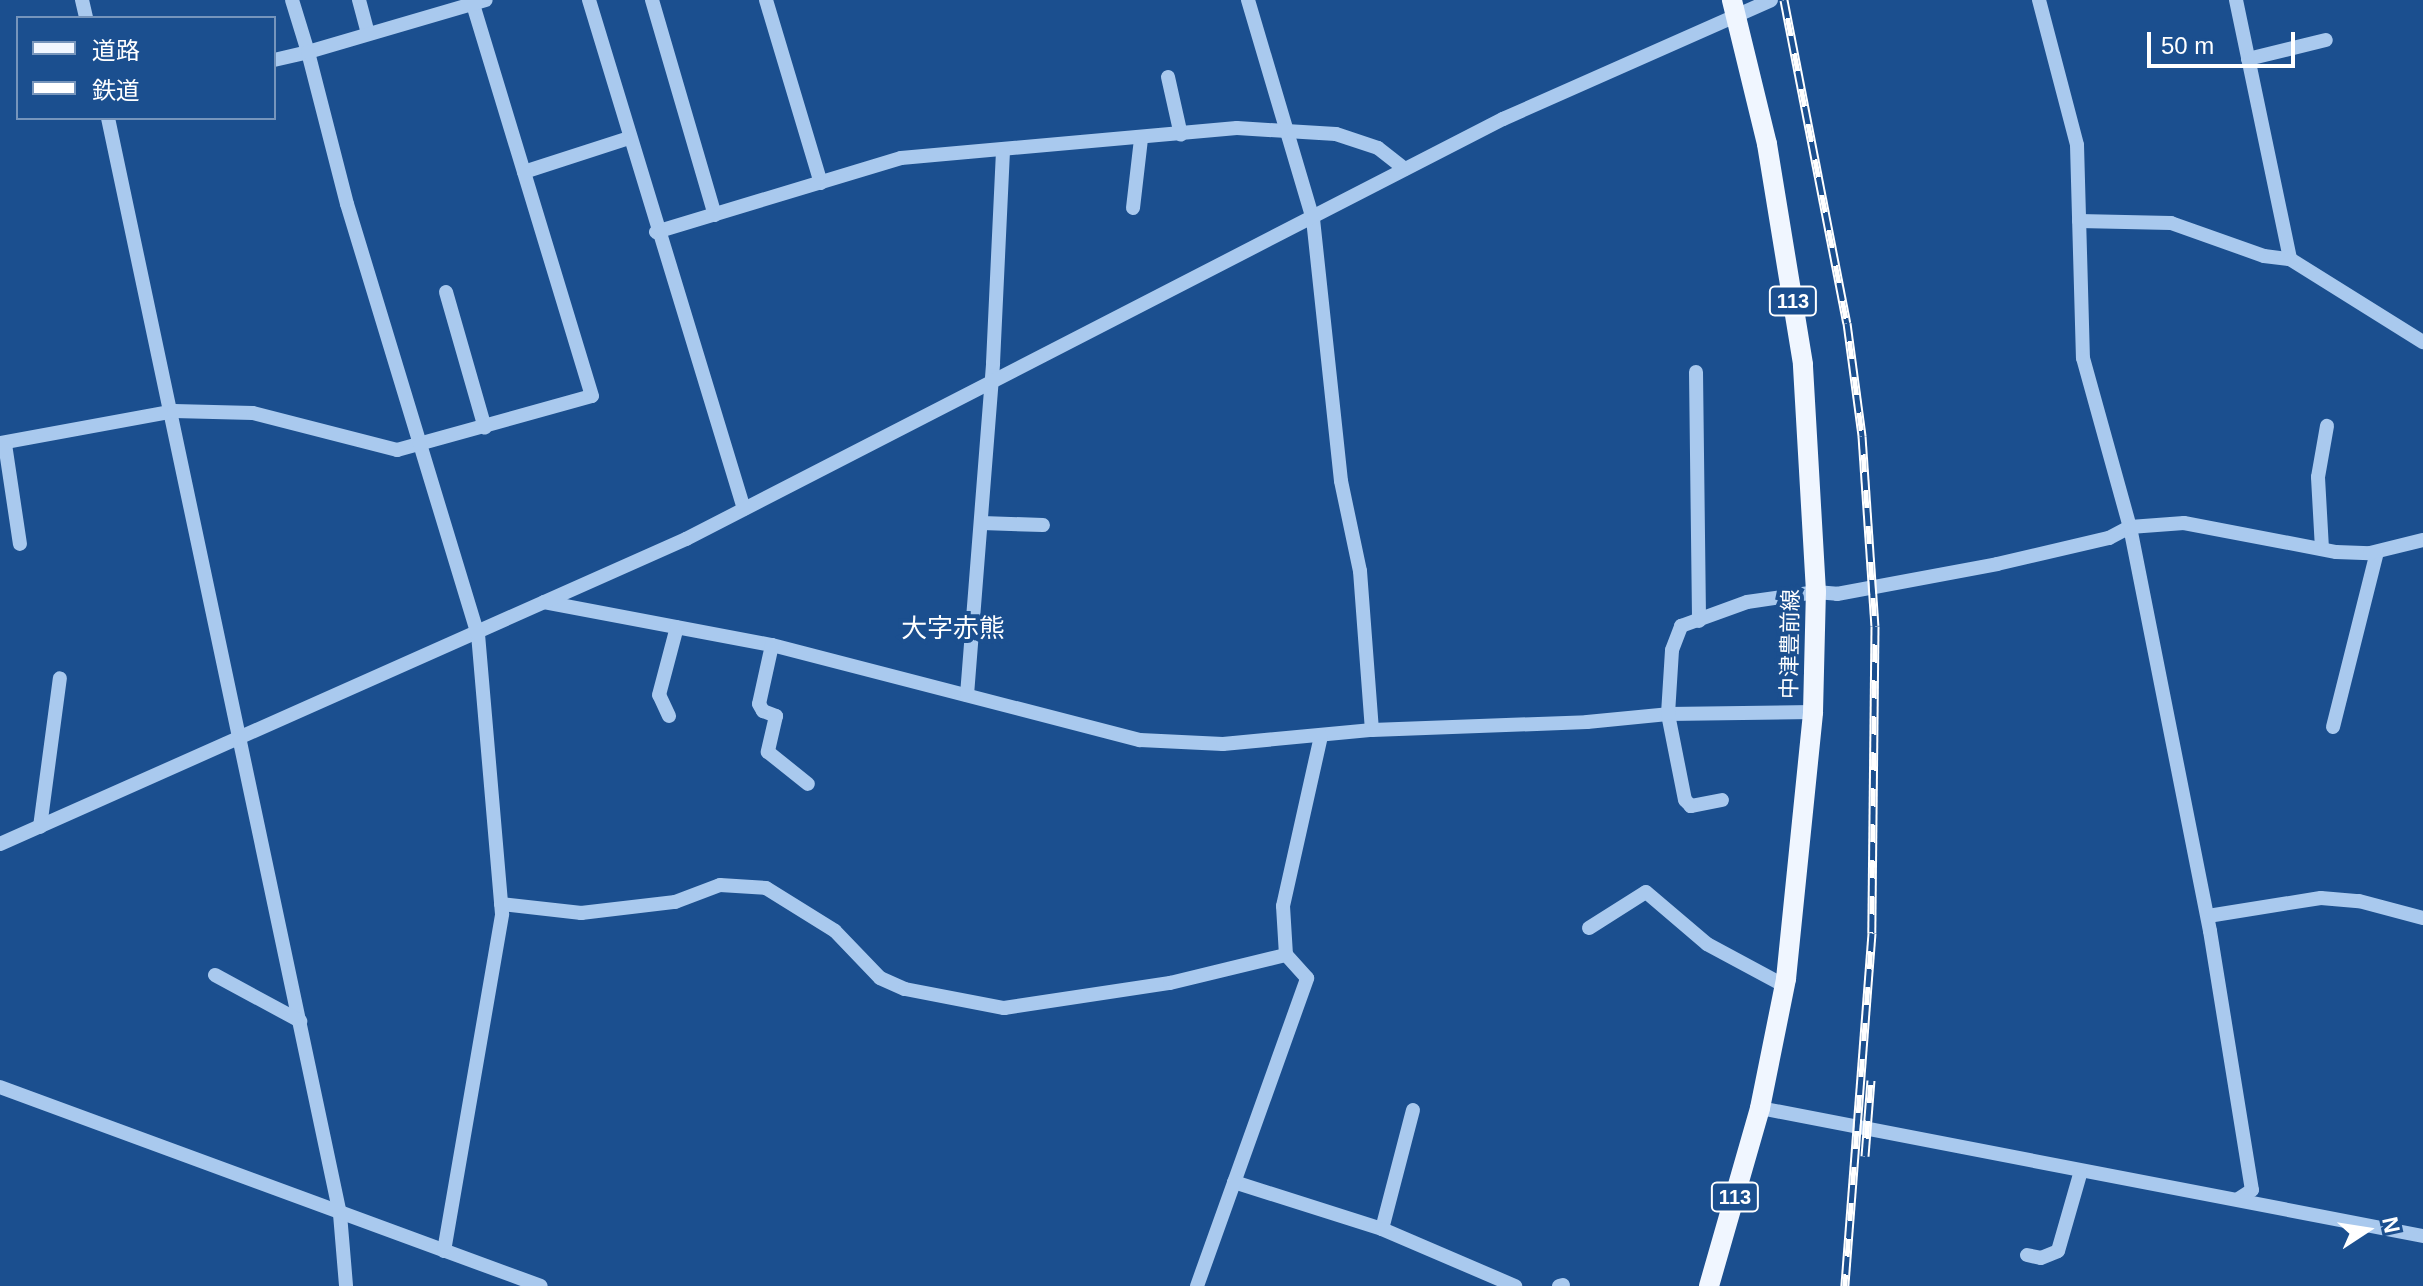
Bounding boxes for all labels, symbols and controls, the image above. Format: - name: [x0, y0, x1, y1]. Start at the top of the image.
- legend: [16, 16, 276, 120]
- scale bar: [2151, 16, 2299, 66]
- text: 50 m: [2161, 32, 2214, 59]
- text: 道路: [92, 37, 140, 64]
- text: 鉄道: [92, 77, 140, 104]
- road number: 113: [1767, 285, 1819, 317]
- street label: 中津豊前線: [1776, 589, 1804, 699]
- district label: 大字赤熊: [901, 613, 1005, 645]
- road number: 113: [1709, 1181, 1761, 1213]
- north arrow: [2327, 1190, 2407, 1270]
- text: N: [2377, 1215, 2405, 1235]

